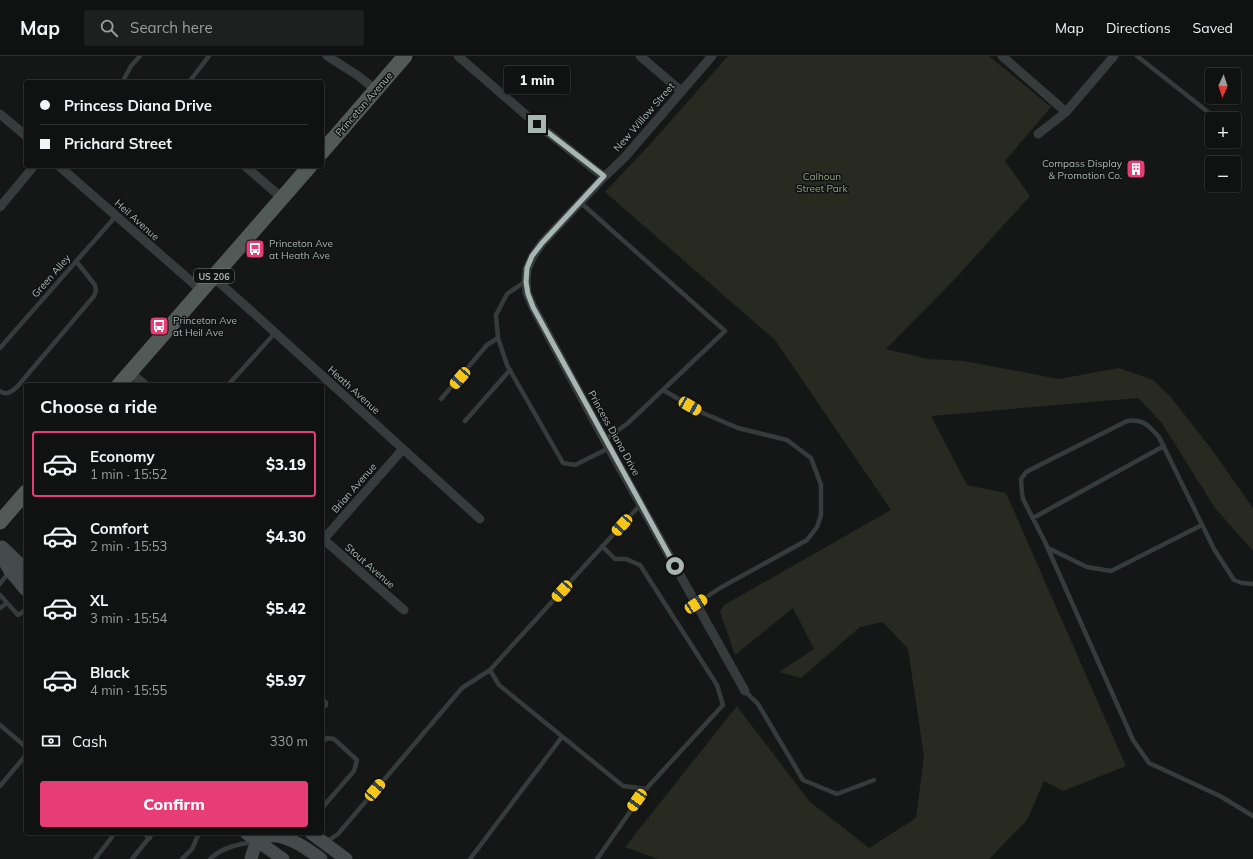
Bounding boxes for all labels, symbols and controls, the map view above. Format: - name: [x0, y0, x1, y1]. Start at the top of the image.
- search box: [84, 10, 364, 46]
- text: Map: [20, 16, 60, 40]
- icon: search: [98, 17, 120, 39]
- text: Search here: [130, 18, 213, 37]
- text: Map: [1055, 19, 1084, 37]
- text: Directions: [1106, 19, 1171, 37]
- text: Saved: [1193, 19, 1233, 37]
- callout: 1 min: [504, 66, 570, 94]
- north arrow: [1205, 68, 1241, 104]
- map controls: [1205, 68, 1241, 192]
- street label: Princeton Avenue: [333, 69, 395, 139]
- text: 1 min: [520, 72, 554, 88]
- street label: New Willow Street: [611, 80, 678, 154]
- text: Princess Diana Drive: [64, 96, 212, 115]
- button: +: [1205, 112, 1241, 148]
- route end: [528, 115, 546, 133]
- text: Prichard Street: [64, 134, 172, 153]
- button: −: [1205, 156, 1241, 192]
- place label: Compass Display & Promotion Co.: [1042, 157, 1123, 182]
- building icon: Compass Display & Promotion Co.: [1125, 158, 1147, 180]
- park label: Calhoun Street Park: [796, 170, 848, 195]
- street label: Heil Avenue: [112, 197, 162, 243]
- place label: Princeton Ave at Heath Ave: [269, 237, 333, 262]
- bus stop icon: Princeton Ave at Heath Ave: [244, 238, 266, 260]
- street label: Green Alley: [29, 251, 74, 300]
- road number: US 206: [194, 269, 234, 283]
- place label: Princeton Ave at Heil Ave: [173, 314, 237, 339]
- bus stop icon: Princeton Ave at Heil Ave: [148, 315, 170, 337]
- street label: Heath Avenue: [325, 363, 383, 417]
- car: [448, 365, 472, 391]
- street label: Princess Diana Drive: [585, 388, 643, 478]
- text: Choose a ride: [40, 395, 157, 418]
- car: [677, 395, 703, 417]
- icon: car: [42, 446, 78, 482]
- text: Economy: [90, 447, 155, 466]
- text: $3.19: [266, 455, 306, 474]
- street label: Brian Avenue: [329, 460, 379, 516]
- text: 1 min · 15:52: [90, 466, 167, 482]
- car: [610, 512, 634, 538]
- icon: car: [42, 518, 78, 554]
- text: Comfort: [90, 519, 148, 538]
- text: $4.30: [266, 527, 306, 546]
- text: 2 min · 15:53: [90, 538, 167, 554]
- street label: Stout Avenue: [342, 541, 398, 591]
- route start: [666, 557, 684, 575]
- car: [550, 578, 574, 604]
- icon: car: [42, 590, 78, 626]
- text: XL: [90, 591, 108, 610]
- car: [683, 592, 709, 616]
- text: $5.42: [266, 599, 306, 618]
- text: 3 min · 15:54: [90, 610, 167, 626]
- icon: car: [42, 662, 78, 698]
- text: Black: [90, 663, 129, 682]
- text: $5.97: [266, 671, 306, 690]
- text: 4 min · 15:55: [90, 682, 167, 698]
- icon: cash: [40, 730, 62, 752]
- text: Cash: [72, 732, 107, 751]
- text: 330 m: [270, 733, 308, 749]
- car: [363, 777, 387, 803]
- button: Confirm: [40, 781, 308, 827]
- car: [625, 787, 649, 813]

